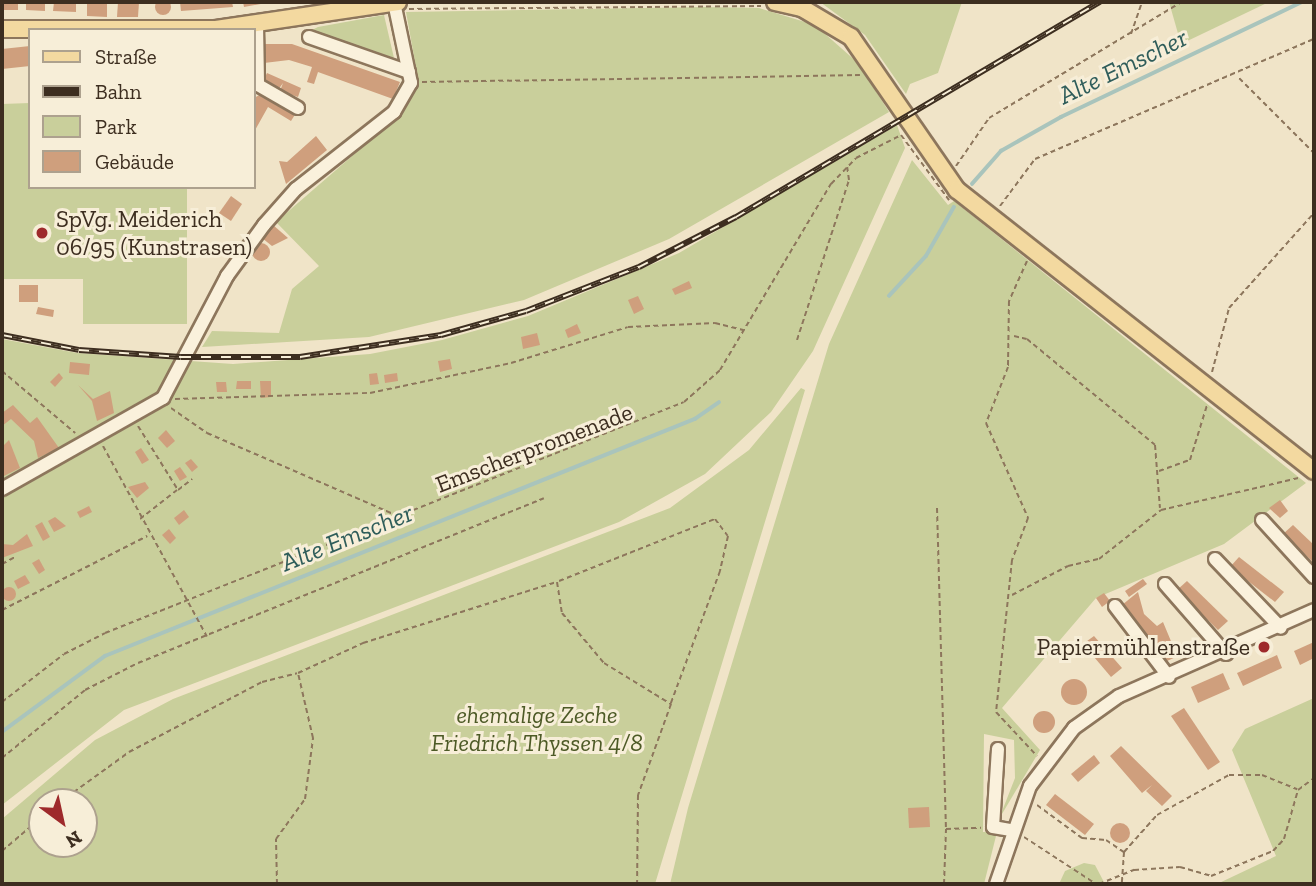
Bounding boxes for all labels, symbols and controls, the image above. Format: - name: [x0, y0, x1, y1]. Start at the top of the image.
- water label: Alte Emscher: [1053, 22, 1193, 112]
- legend: [28, 28, 256, 189]
- text: Straße: [95, 44, 157, 69]
- text: Bahn: [95, 79, 142, 104]
- text: Park: [95, 114, 137, 139]
- text: Gebäude: [95, 149, 174, 174]
- place label: SpVg. Meiderich 06/95 (Kunstrasen): [56, 205, 252, 261]
- marker: SpVg. Meiderich 06/95 (Kunstrasen): [34, 225, 50, 241]
- street label: Emscherpromenade: [431, 397, 637, 499]
- water label: Alte Emscher: [276, 497, 418, 579]
- place label: Papiermühlenstraße: [1036, 633, 1250, 661]
- marker: Papiermühlenstraße: [1256, 639, 1272, 655]
- park label: ehemalige Zeche Friedrich Thyssen 4/8: [431, 701, 643, 757]
- north arrow: [28, 788, 98, 858]
- text: N: [61, 826, 86, 853]

